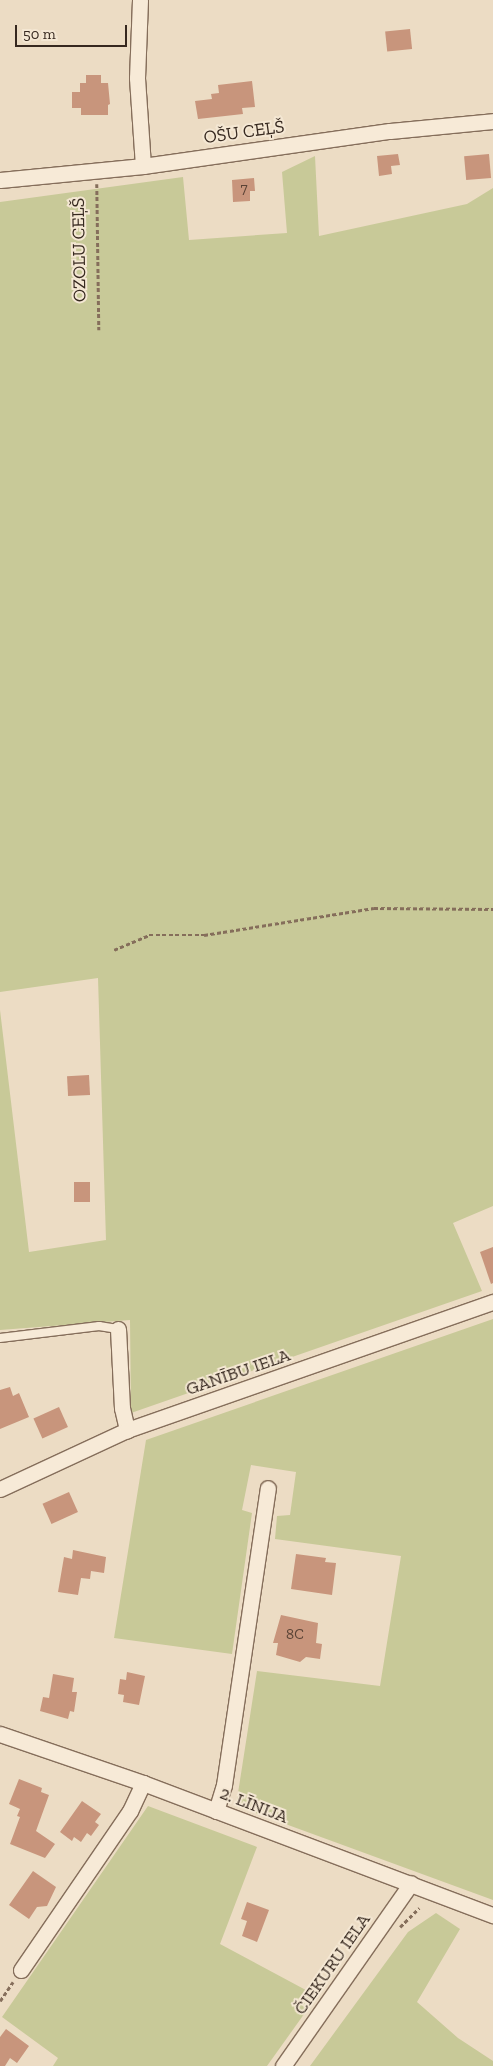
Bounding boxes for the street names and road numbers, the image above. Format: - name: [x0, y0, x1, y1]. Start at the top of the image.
- street label: OŠU CEĻŠ: [202, 116, 286, 148]
- street label: OZOLU CEĻŠ: [67, 198, 91, 302]
- street label: GANĪBU IELA: [183, 1344, 293, 1400]
- street label: 2. LĪNIJA: [217, 1782, 291, 1828]
- street label: ČIEKURU IELA: [289, 1909, 375, 2019]

